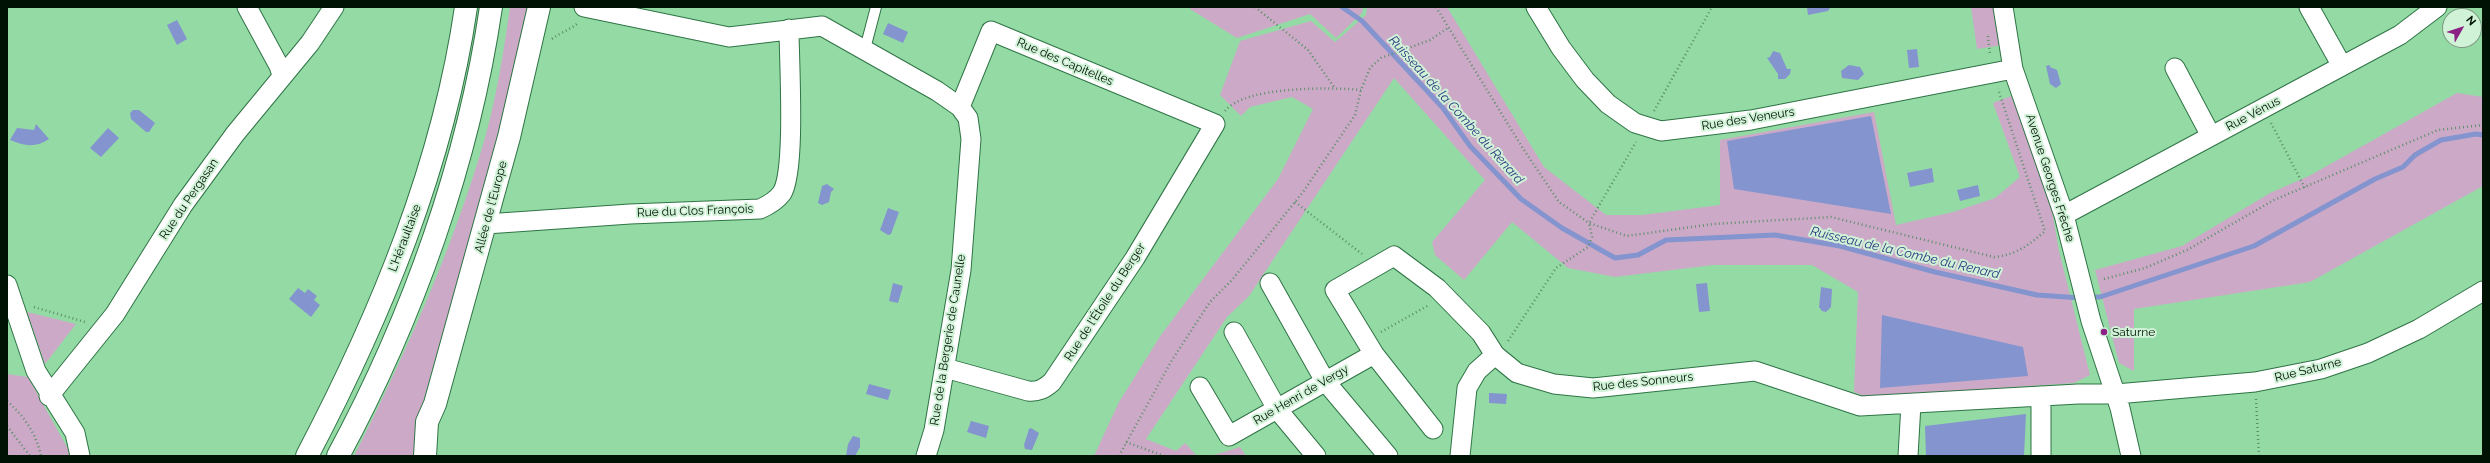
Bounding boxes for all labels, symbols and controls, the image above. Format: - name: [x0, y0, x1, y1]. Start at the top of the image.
- north arrow: [2442, 8, 2482, 48]
- text: N: [2463, 13, 2479, 28]
- water label: Ruisseau de la Combe du Renard: [1385, 33, 1527, 187]
- street label: Rue des Capitelles: [1015, 35, 1115, 89]
- street label: Rue Vénus: [2223, 94, 2283, 134]
- street label: Rue des Veneurs: [1700, 105, 1796, 133]
- street label: Avenue Georges Frêche: [2023, 112, 2077, 244]
- street label: Rue du Pergasan: [157, 156, 221, 242]
- street label: Allée de l'Europe: [472, 159, 510, 255]
- street label: L'Héraultaise: [386, 202, 424, 274]
- street label: Rue du Clos François: [637, 202, 753, 220]
- water label: Ruisseau de la Combe du Renard: [1809, 224, 2001, 282]
- street label: Rue de l'Étoile du Berger: [1061, 240, 1149, 364]
- street label: Rue de la Bergerie de Caunelle: [927, 253, 969, 427]
- place label: Saturne: [2112, 325, 2155, 339]
- marker: Saturne: [2099, 327, 2109, 337]
- street label: Rue Saturne: [2273, 355, 2343, 385]
- street label: Rue Henri de Vergy: [1251, 362, 1351, 428]
- street label: Rue des Sonneurs: [1592, 370, 1694, 394]

